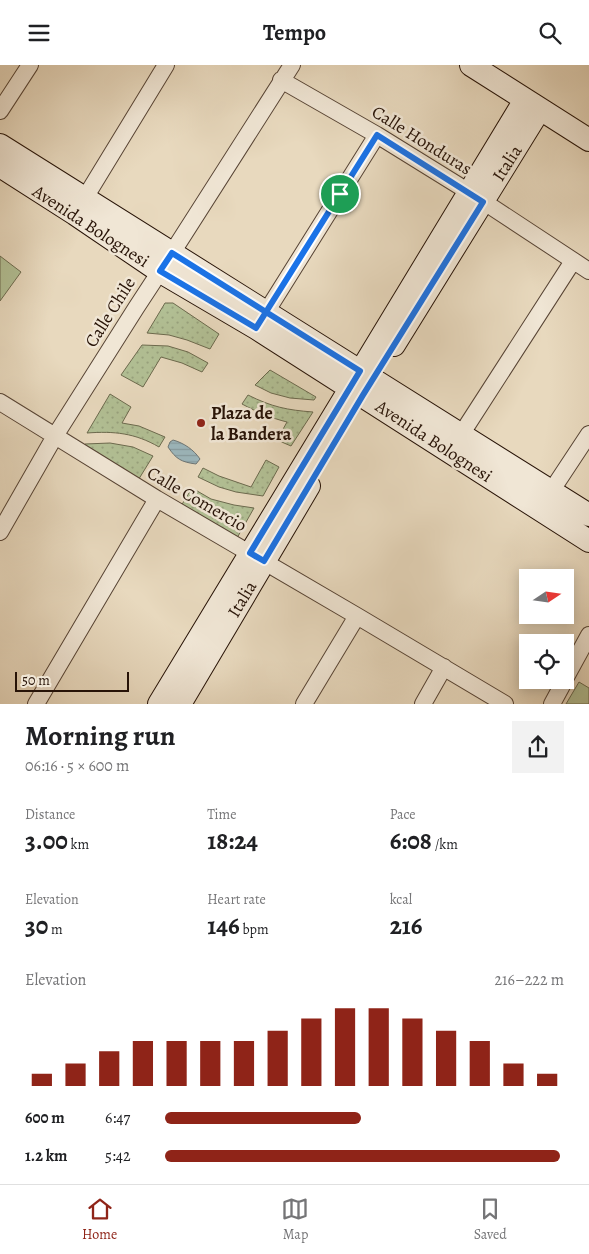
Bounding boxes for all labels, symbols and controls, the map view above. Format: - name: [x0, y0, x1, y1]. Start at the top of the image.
- text: Tempo: [263, 18, 326, 48]
- icon: menu: [25, 19, 53, 47]
- icon: search: [536, 19, 564, 47]
- street label: Calle Honduras: [367, 100, 477, 180]
- street label: Italia: [487, 140, 528, 186]
- pin: [319, 173, 361, 215]
- street label: Avenida Bolognesi: [27, 179, 154, 273]
- icon: arrive: [326, 180, 354, 208]
- street label: Calle Chile: [79, 272, 141, 352]
- street label: Avenida Bolognesi: [370, 394, 497, 488]
- place label: Plaza de la Bandera: [211, 401, 292, 446]
- marker: Plaza de la Bandera: [195, 417, 207, 429]
- street label: Calle Comercio: [143, 461, 251, 537]
- north arrow: [519, 569, 574, 624]
- map controls: [519, 569, 574, 689]
- street label: Italia: [222, 576, 263, 622]
- button: locate: [519, 634, 574, 689]
- scale bar: [15, 669, 129, 692]
- text: 50 m: [22, 671, 50, 690]
- text: Morning run: [25, 717, 175, 755]
- button: share: [512, 721, 564, 773]
- text: 06:16 · 5 × 600 m: [25, 755, 129, 777]
- text: Distance: [25, 805, 75, 824]
- text: Time: [207, 805, 236, 824]
- text: Pace: [390, 805, 416, 824]
- text: 3.00: [25, 824, 68, 858]
- text: 18:24: [207, 824, 258, 858]
- text: 6:08: [390, 824, 432, 858]
- text: km: [68, 835, 89, 854]
- text: /km: [432, 835, 458, 854]
- text: Elevation: [25, 890, 79, 909]
- text: Heart rate: [207, 890, 266, 909]
- text: kcal: [390, 890, 412, 909]
- text: 30: [25, 909, 48, 943]
- text: 146: [207, 909, 240, 943]
- text: 216: [390, 909, 422, 943]
- text: m: [48, 920, 63, 939]
- text: bpm: [240, 920, 269, 939]
- text: Elevation: [25, 969, 86, 991]
- text: 216–222 m: [495, 969, 564, 991]
- text: 600 m: [25, 1107, 65, 1129]
- text: 6:47: [105, 1107, 130, 1129]
- text: 1.2 km: [25, 1145, 67, 1167]
- text: 5:42: [105, 1145, 131, 1167]
- tab: Home: [82, 1195, 117, 1244]
- tab: Map: [281, 1195, 309, 1244]
- tab: Saved: [474, 1195, 507, 1244]

